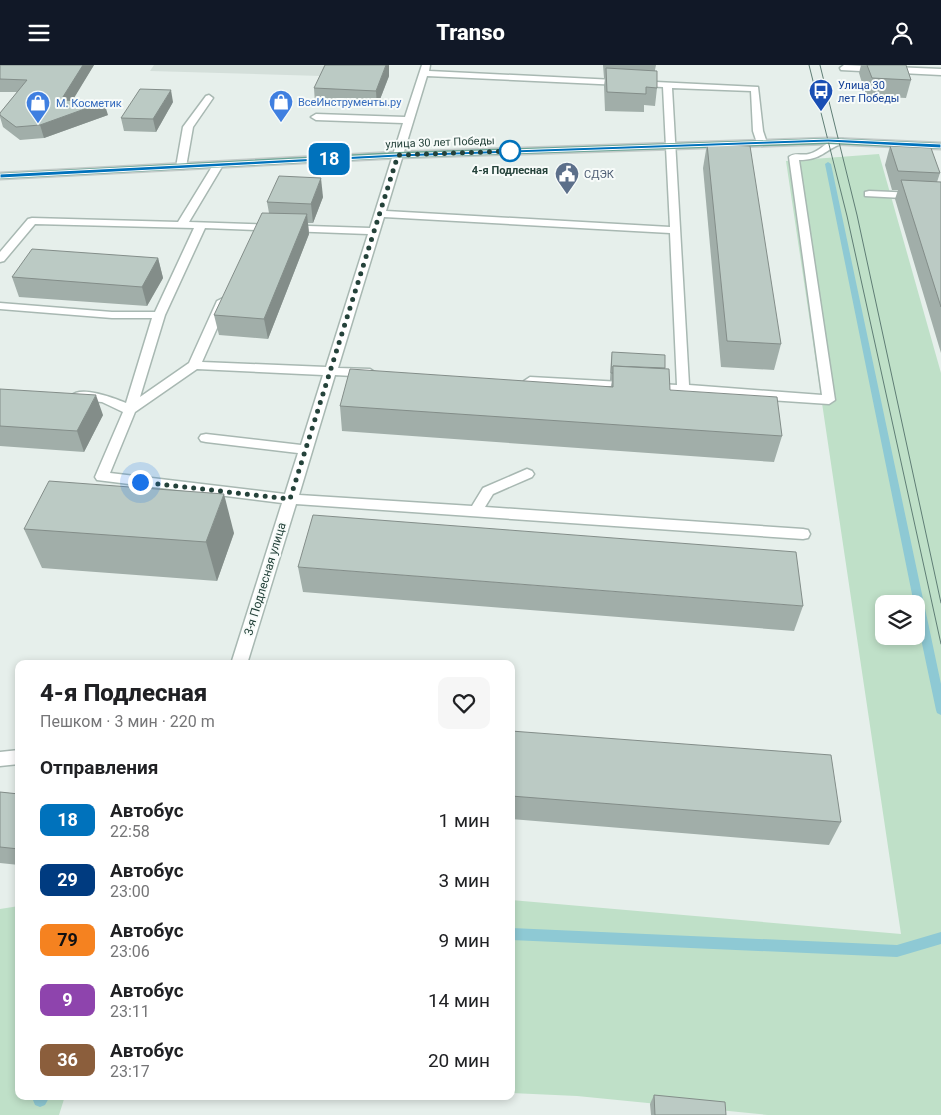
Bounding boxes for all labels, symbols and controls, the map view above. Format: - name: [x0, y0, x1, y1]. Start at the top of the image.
- icon: menu: [25, 19, 53, 47]
- icon: person: [888, 19, 916, 47]
- text: Transo: [436, 20, 505, 45]
- bus stop icon: Улица 30 лет Победы: [808, 78, 834, 112]
- place label: Улица 30 лет Победы: [838, 79, 899, 105]
- shop icon: ВсеИнструменты.ру: [268, 89, 294, 123]
- shop icon: М. Косметик: [25, 90, 51, 124]
- place label: ВсеИнструменты.ру: [298, 96, 402, 109]
- place label: М. Косметик: [56, 97, 122, 110]
- street label: улица 30 лет Победы: [385, 134, 495, 151]
- marker: 4-я Подлесная: [499, 140, 521, 162]
- line badge: 18: [306, 143, 352, 175]
- text: 18: [319, 148, 339, 169]
- public building icon: СДЭК: [554, 161, 580, 195]
- place label: 4-я Подлесная: [472, 164, 548, 177]
- place label: СДЭК: [584, 168, 615, 181]
- your location: [128, 470, 153, 495]
- street label: 3-я Подлесная улица: [241, 521, 289, 637]
- map controls: [875, 595, 925, 645]
- button: layers: [875, 595, 925, 645]
- button: heart: [438, 677, 490, 729]
- text: 4-я Подлесная: [40, 679, 207, 707]
- text: Пешком · 3 мин · 220 m: [40, 712, 215, 731]
- text: Отправления: [40, 756, 158, 779]
- text: Автобус: [110, 799, 184, 822]
- text: 18: [57, 809, 78, 830]
- text: 1 мин: [439, 809, 490, 832]
- text: 22:58: [110, 822, 150, 841]
- text: Автобус: [110, 859, 184, 882]
- text: 29: [57, 869, 78, 890]
- text: 3 мин: [439, 869, 490, 892]
- text: 23:00: [110, 882, 150, 901]
- text: Автобус: [110, 919, 184, 942]
- text: 79: [57, 929, 78, 950]
- text: 9 мин: [439, 929, 490, 952]
- text: 23:06: [110, 942, 150, 961]
- text: Автобус: [110, 979, 184, 1002]
- text: 9: [62, 989, 73, 1010]
- text: 14 мин: [428, 989, 490, 1012]
- text: 23:11: [110, 1002, 150, 1021]
- text: Автобус: [110, 1039, 184, 1062]
- text: 36: [57, 1049, 78, 1070]
- text: 20 мин: [428, 1049, 490, 1072]
- text: 23:17: [110, 1062, 150, 1081]

